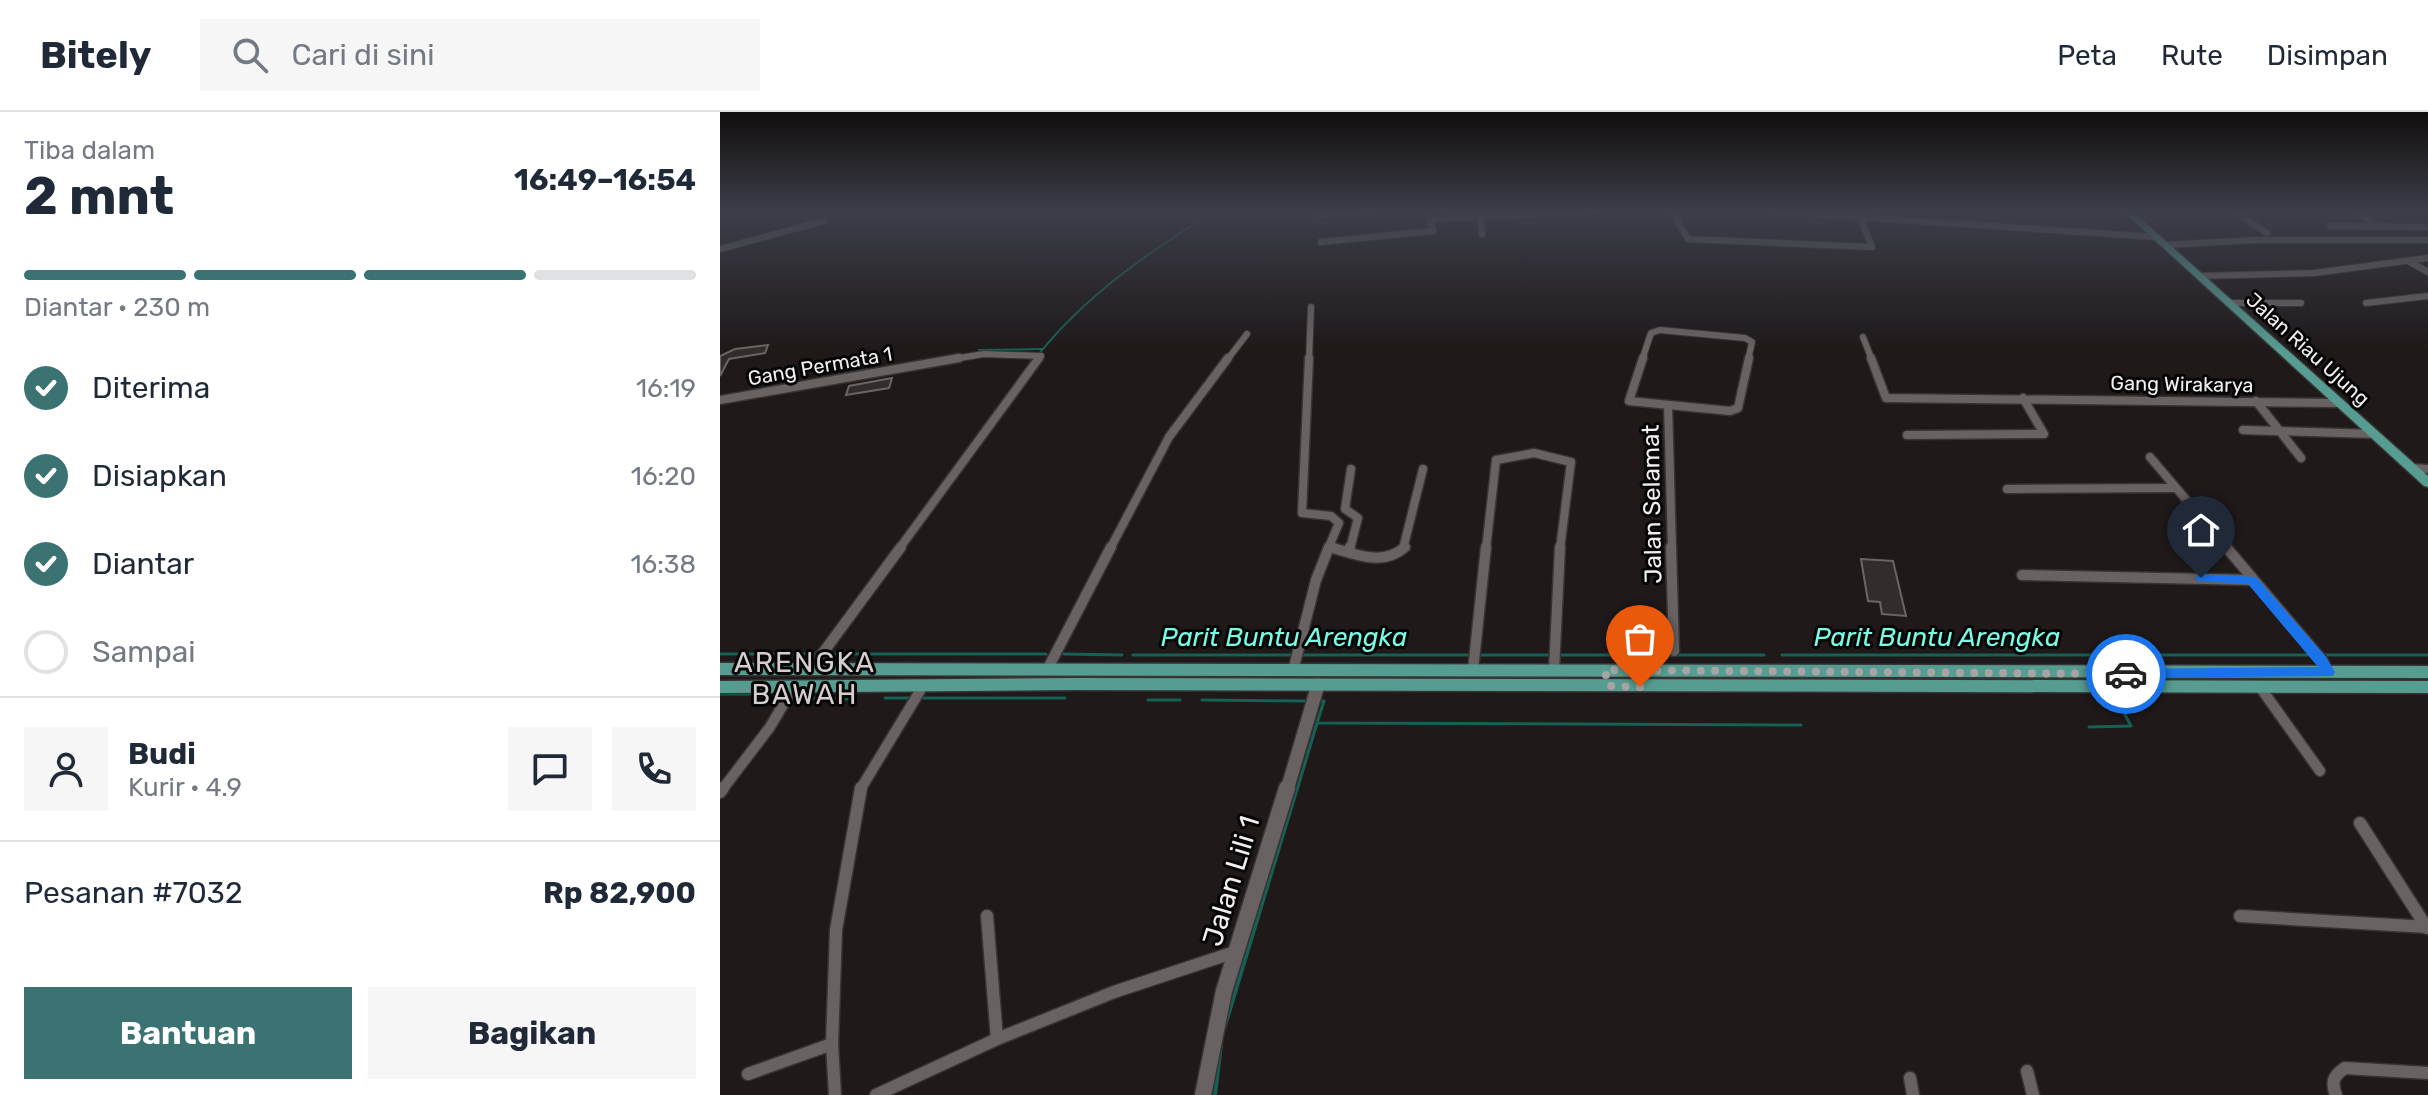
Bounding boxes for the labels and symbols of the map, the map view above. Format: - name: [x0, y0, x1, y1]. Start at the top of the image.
- street label: Jalan Riau Ujung: [2241, 287, 2375, 411]
- street label: Gang Permata 1: [746, 341, 894, 391]
- street label: Gang Wirakarya: [2110, 371, 2254, 397]
- street label: Jalan Selamat: [1637, 424, 1667, 584]
- pin: [2167, 496, 2235, 578]
- pin: [1606, 605, 1674, 687]
- water label: Parit Buntu Arengka: [1161, 622, 1407, 653]
- water label: Parit Buntu Arengka: [1814, 622, 2060, 653]
- courier: [2086, 634, 2166, 714]
- district label: ARENGKA BAWAH: [734, 646, 876, 711]
- street label: Jalan Lili 1: [1196, 812, 1266, 950]

